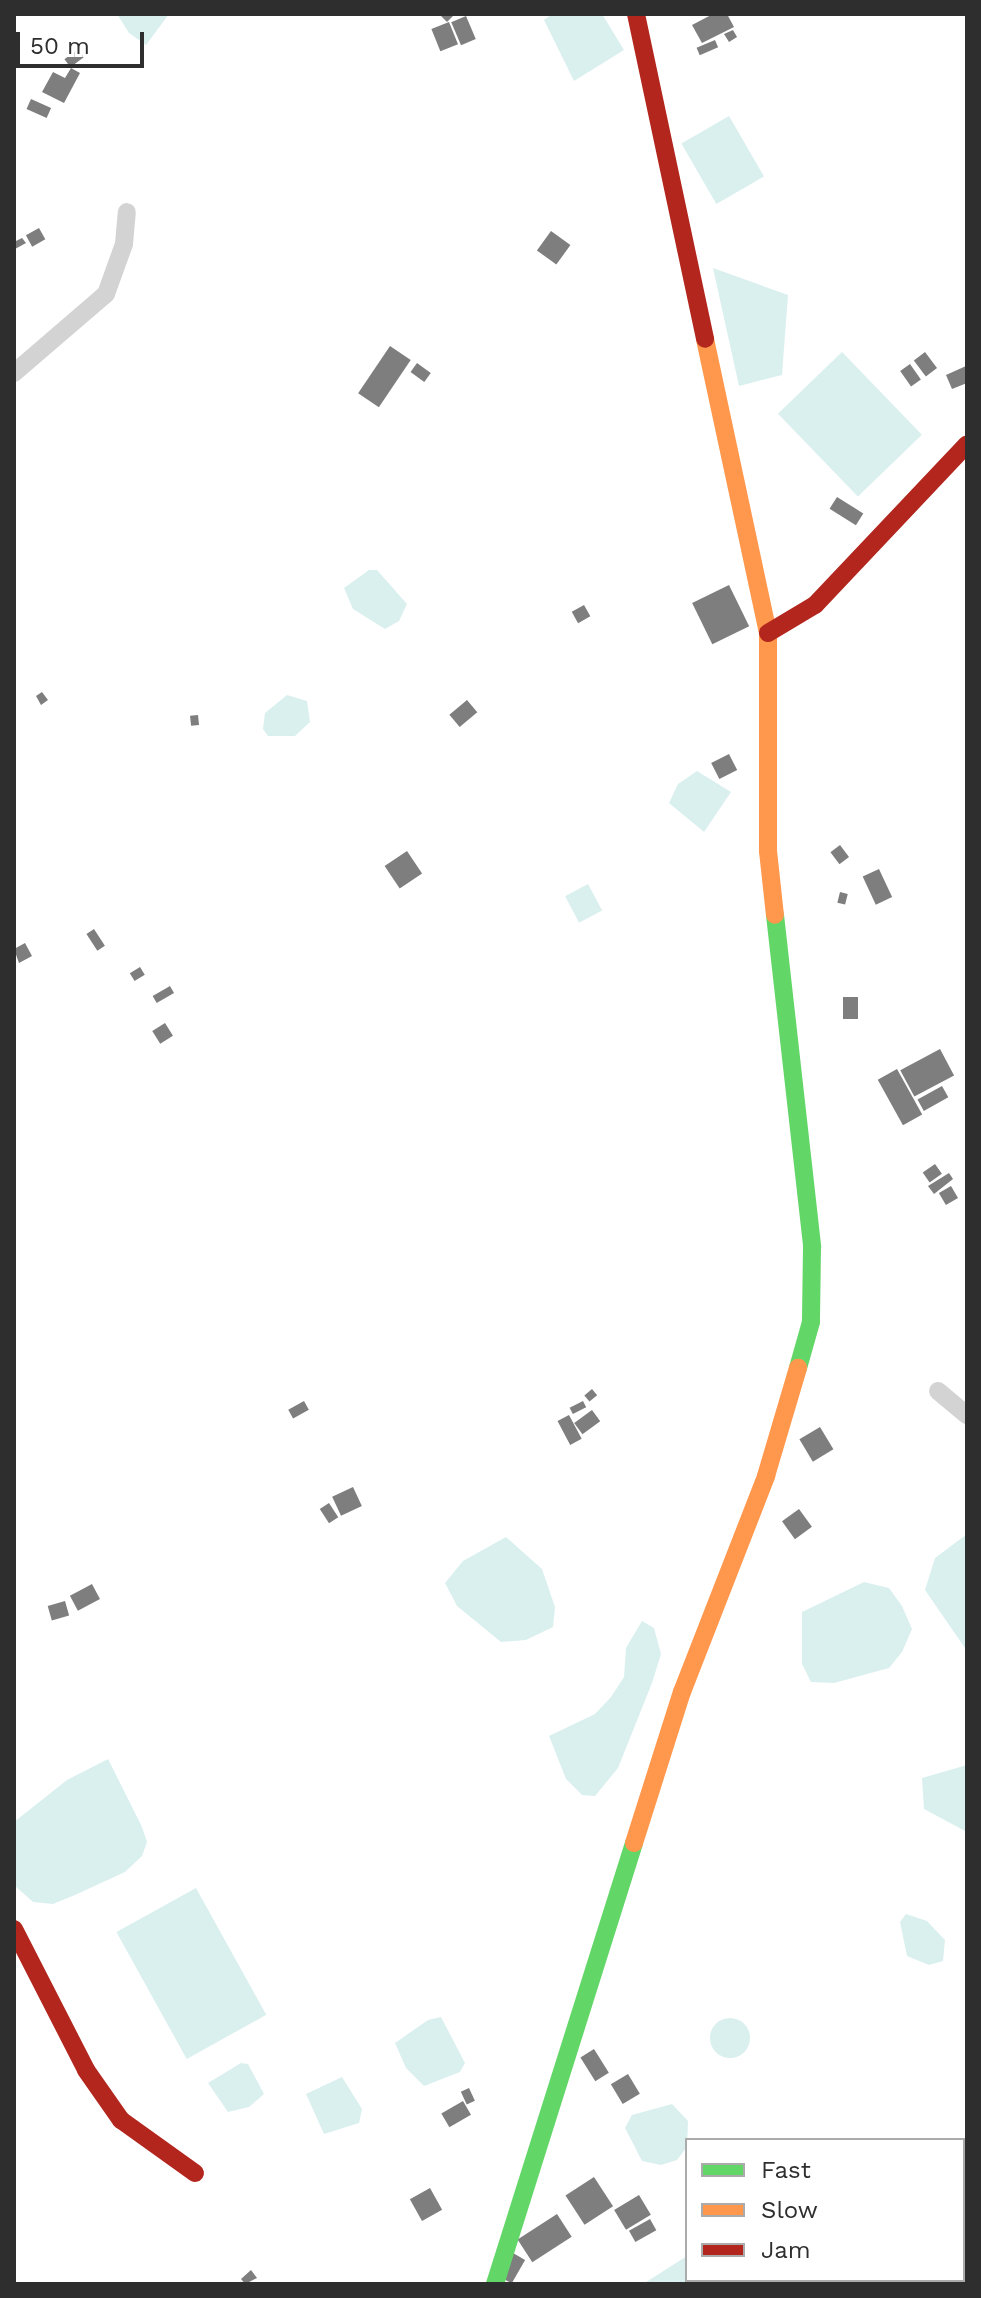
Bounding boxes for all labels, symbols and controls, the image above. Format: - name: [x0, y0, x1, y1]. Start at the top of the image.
- scale bar: [20, 16, 148, 66]
- text: 50 m: [30, 32, 90, 60]
- legend: [685, 2138, 965, 2282]
- text: Fast: [761, 2156, 811, 2184]
- text: Slow: [761, 2196, 818, 2224]
- text: Jam: [761, 2236, 811, 2264]

